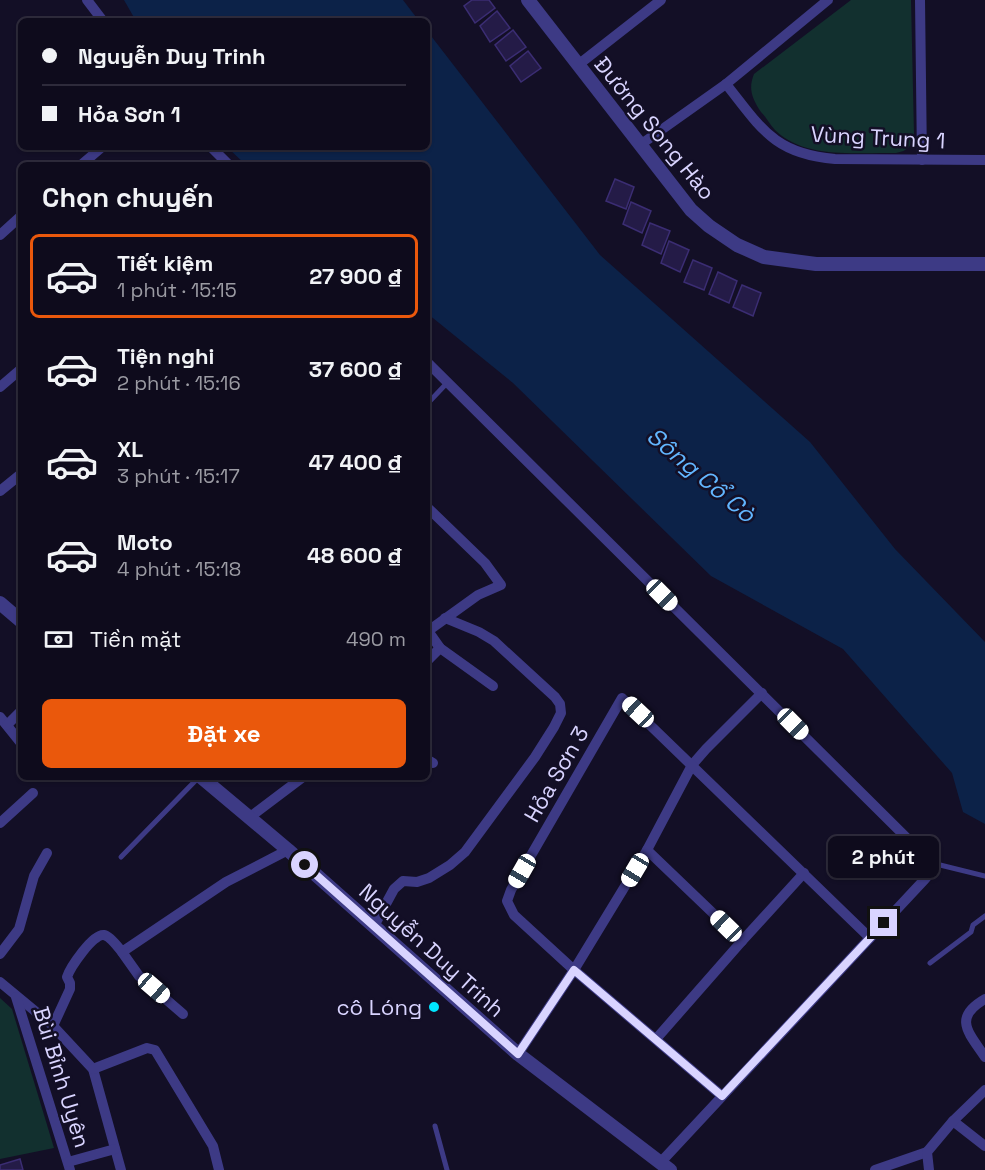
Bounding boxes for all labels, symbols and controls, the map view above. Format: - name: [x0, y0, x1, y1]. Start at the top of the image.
- text: Nguyễn Duy Trinh: [78, 42, 266, 70]
- street label: Đường Song Hào: [589, 51, 721, 205]
- text: Hỏa Sơn 1: [78, 100, 181, 128]
- street label: Vùng Trung 1: [810, 119, 946, 155]
- text: Chọn chuyến: [42, 180, 214, 215]
- icon: car: [45, 249, 99, 303]
- text: Tiết kiệm: [117, 249, 213, 277]
- text: 27 900 ₫: [309, 262, 403, 290]
- text: 1 phút · 15:15: [117, 277, 237, 303]
- icon: car: [45, 342, 99, 396]
- text: Tiện nghi: [117, 342, 214, 370]
- text: 37 600 ₫: [309, 355, 403, 383]
- text: 2 phút · 15:16: [117, 370, 241, 396]
- water label: Sông Cổ Cò: [641, 420, 763, 530]
- icon: car: [45, 435, 99, 489]
- text: XL: [117, 435, 143, 463]
- text: 47 400 ₫: [309, 448, 403, 476]
- text: 3 phút · 15:17: [117, 463, 240, 489]
- icon: car: [45, 528, 99, 582]
- text: Moto: [117, 528, 173, 556]
- text: 48 600 ₫: [307, 541, 403, 569]
- text: 4 phút · 15:18: [117, 556, 241, 582]
- car: [643, 576, 681, 614]
- icon: cash: [42, 623, 75, 656]
- text: Tiền mặt: [90, 625, 181, 653]
- text: 490 m: [346, 626, 406, 652]
- car: [619, 693, 657, 731]
- button: Đặt xe: [42, 699, 406, 768]
- car: [774, 705, 812, 743]
- street label: Hỏa Sơn 3: [517, 721, 595, 827]
- callout: 2 phút: [828, 836, 940, 878]
- text: 2 phút: [852, 844, 915, 870]
- car: [618, 850, 652, 890]
- route start: [291, 851, 318, 878]
- car: [505, 851, 539, 891]
- street label: Nguyễn Duy Trinh: [353, 877, 511, 1023]
- car: [707, 907, 745, 945]
- route end: [870, 909, 897, 936]
- car: [135, 969, 173, 1007]
- place label: cô Lóng: [336, 993, 422, 1021]
- marker: cô Lóng: [427, 1000, 441, 1014]
- street label: Bùi Bỉnh Uyên: [27, 1003, 97, 1151]

